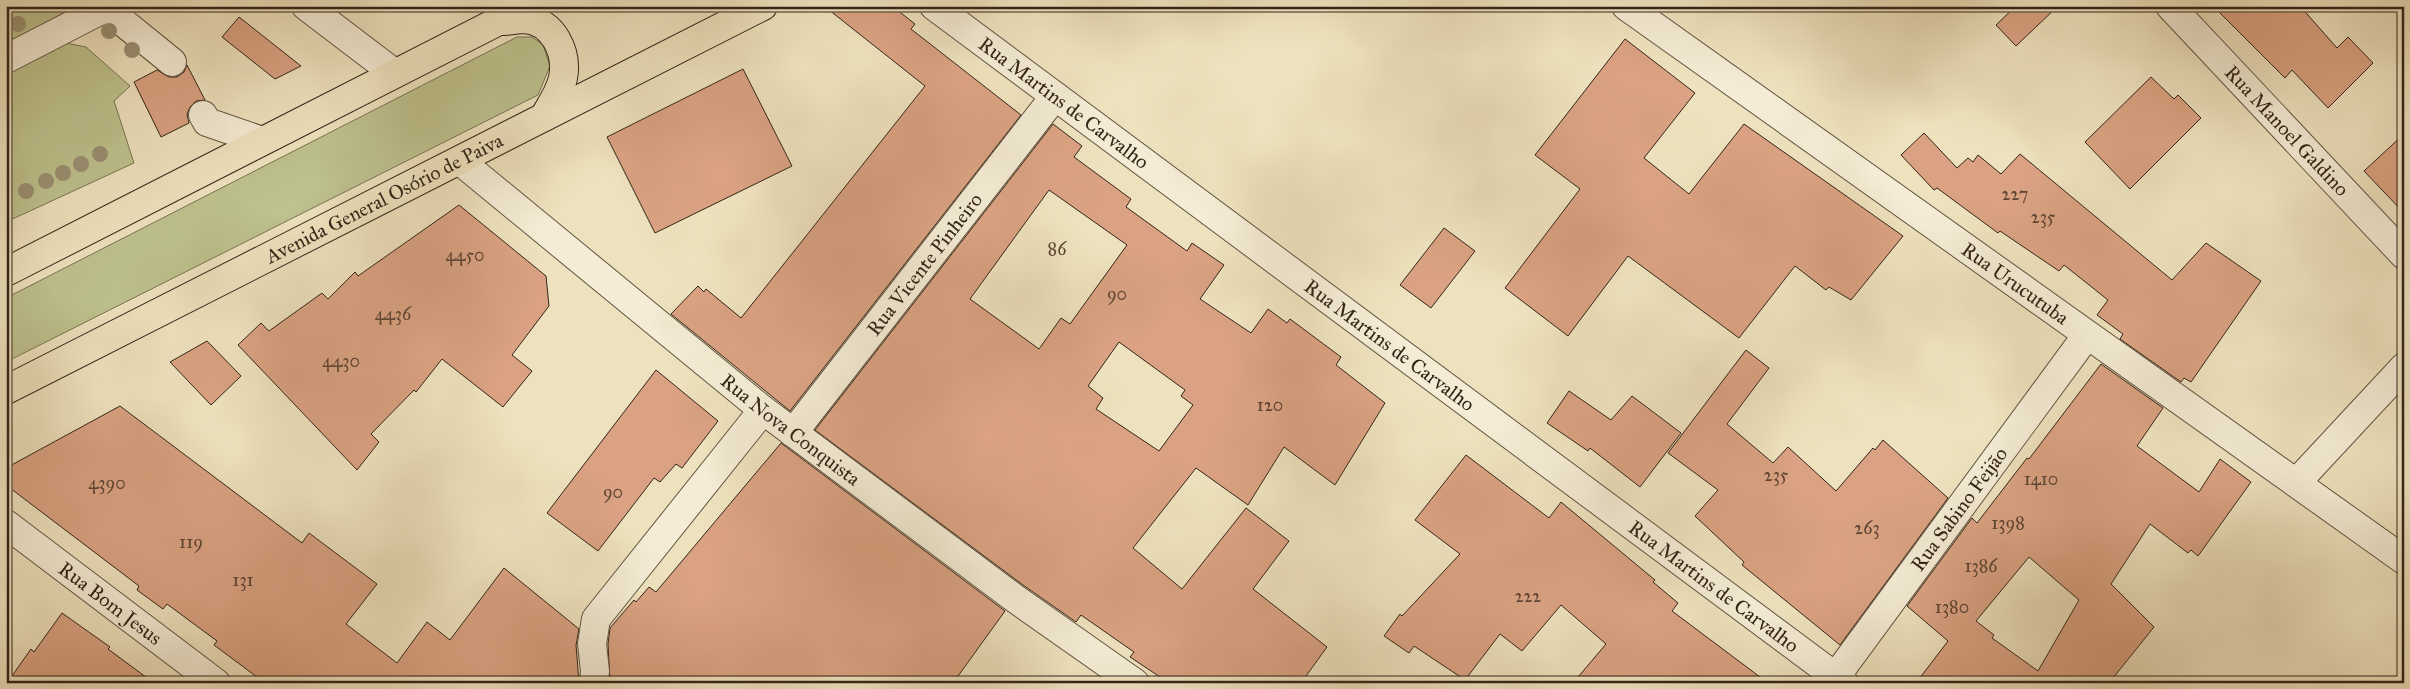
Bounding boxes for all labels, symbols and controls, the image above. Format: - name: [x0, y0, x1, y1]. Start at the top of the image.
- street label: Rua Martins de Carvalho: [974, 32, 1154, 174]
- street label: Rua Manoel Galdino: [2220, 60, 2354, 201]
- street label: Avenida General Osório de Paiva: [261, 128, 507, 269]
- house number: 227: [2002, 183, 2028, 205]
- street label: Rua Vicente Pinheiro: [861, 188, 987, 340]
- house number: 235: [2031, 206, 2056, 228]
- street label: Rua Urucutuba: [1957, 237, 2074, 330]
- house number: 86: [1048, 238, 1067, 260]
- house number: 4450: [446, 244, 484, 266]
- street label: Rua Martins de Carvalho: [1300, 274, 1480, 416]
- house number: 90: [1107, 283, 1127, 305]
- house number: 4436: [375, 303, 412, 325]
- house number: 4430: [322, 350, 360, 372]
- street label: Rua Nova Conquista: [716, 368, 866, 491]
- house number: 120: [1257, 394, 1283, 416]
- street label: Rua Sabino Feijão: [1906, 442, 2012, 576]
- house number: 235: [1764, 464, 1789, 486]
- house number: 1410: [2024, 468, 2058, 490]
- house number: 4390: [88, 472, 126, 494]
- house number: 90: [603, 481, 623, 503]
- house number: 1398: [1991, 512, 2025, 534]
- street label: Rua Martins de Carvalho: [1624, 515, 1804, 657]
- house number: 263: [1854, 517, 1880, 539]
- house number: 119: [179, 531, 203, 553]
- house number: 1386: [1964, 555, 1998, 577]
- street label: Rua Bom Jesus: [54, 556, 167, 650]
- house number: 131: [232, 569, 254, 591]
- house number: 222: [1515, 585, 1541, 607]
- house number: 1380: [1935, 596, 1969, 618]

